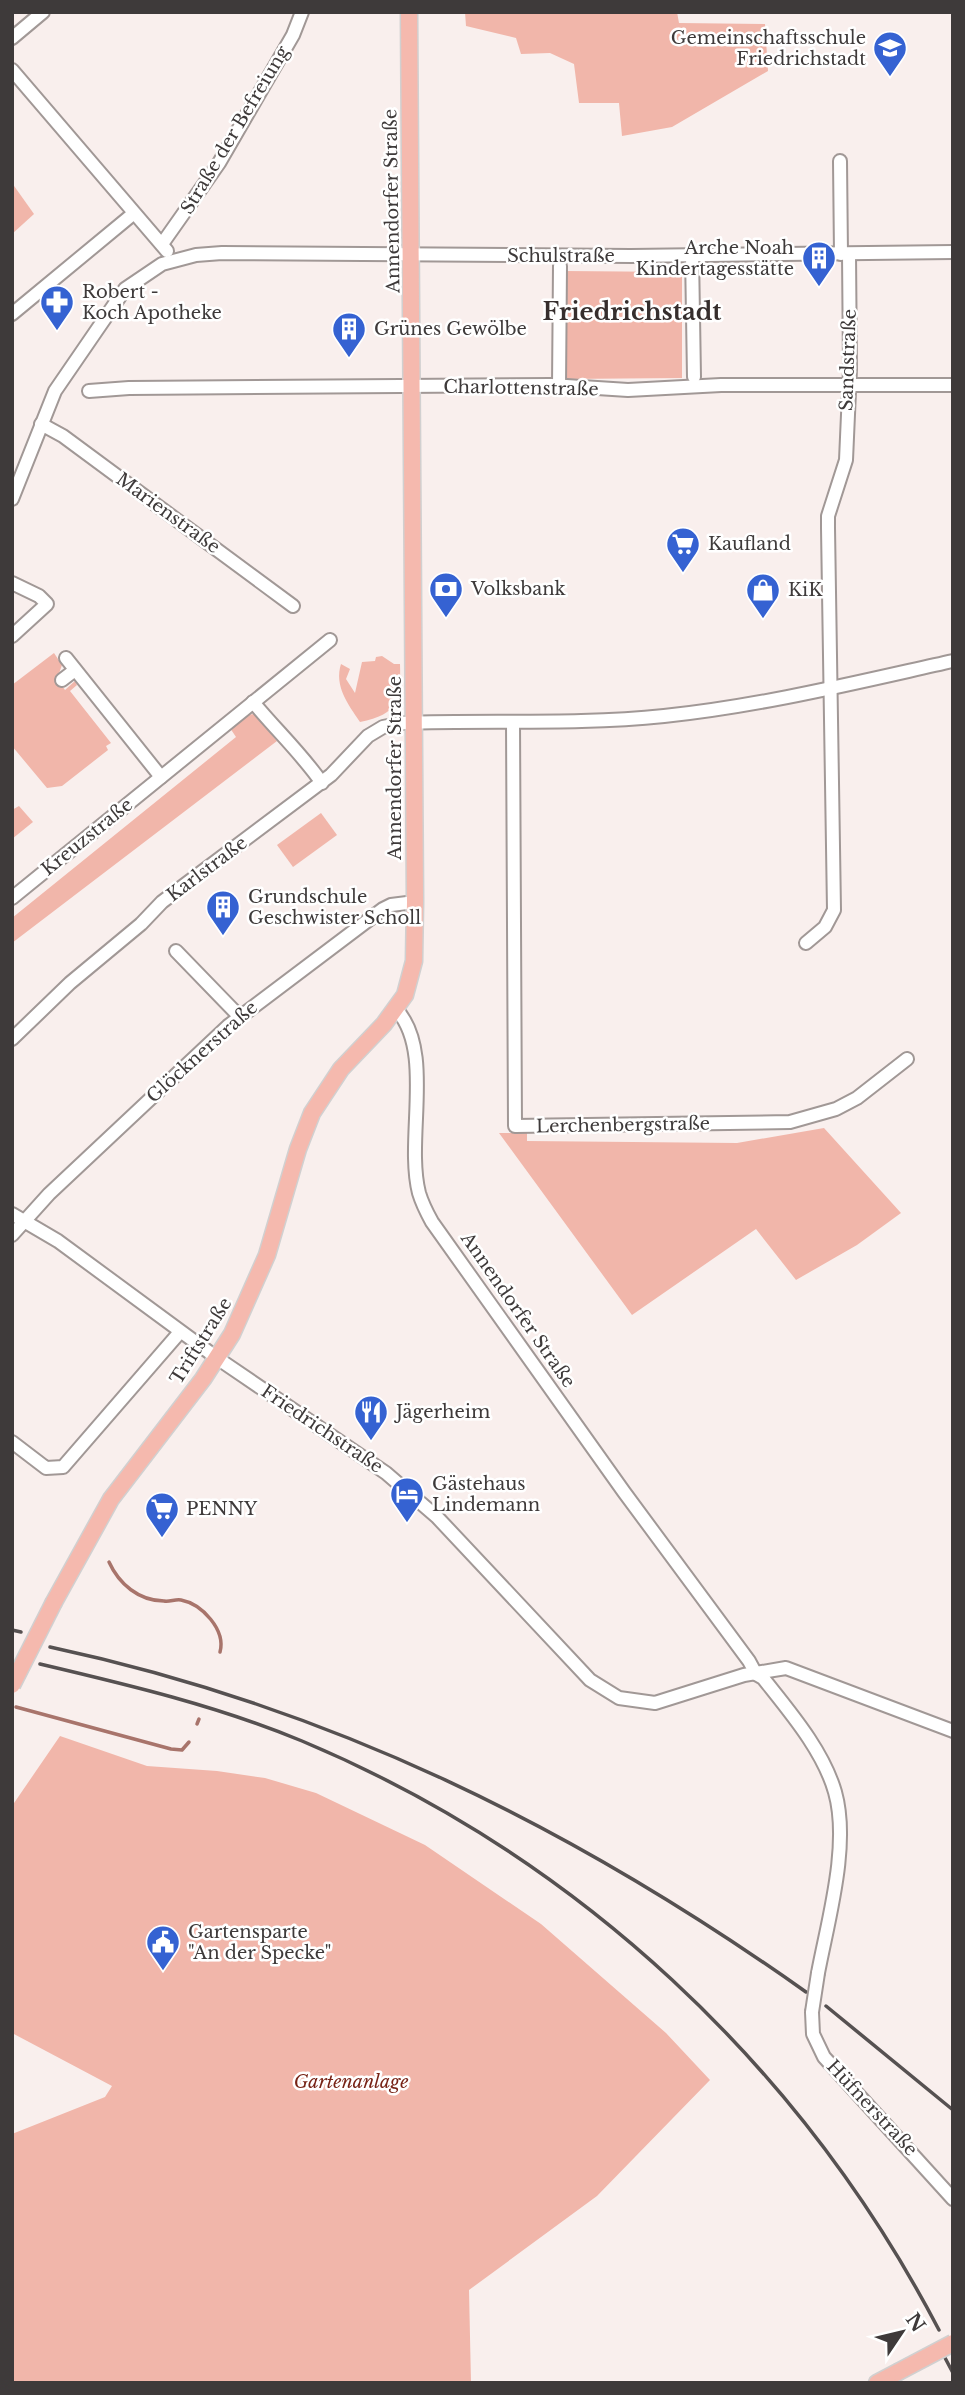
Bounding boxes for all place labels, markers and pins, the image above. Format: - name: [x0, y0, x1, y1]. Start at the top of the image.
- place label: Gemeinschaftsschule Friedrichstadt: [671, 27, 866, 70]
- school or university icon: Gemeinschaftsschule Friedrichstadt: [871, 29, 909, 78]
- place label: Arche Noah Kindertagesstätte: [636, 237, 794, 280]
- building icon: Arche Noah Kindertagesstätte: [800, 239, 838, 288]
- place label: Robert - Koch Apotheke: [82, 281, 222, 324]
- pharmacy icon: Robert - Koch Apotheke: [38, 283, 76, 332]
- building icon: Grünes Gewölbe: [330, 310, 368, 359]
- place label: Grünes Gewölbe: [374, 318, 527, 340]
- supermarket icon: Kaufland: [664, 525, 702, 574]
- place label: Kaufland: [708, 533, 791, 555]
- bank icon: Volksbank: [427, 570, 465, 619]
- shop icon: KiK: [744, 571, 782, 620]
- place label: Volksbank: [470, 578, 566, 600]
- place label: KiK: [788, 579, 823, 601]
- place label: Grundschule Geschwister Scholl: [248, 886, 421, 929]
- building icon: Grundschule Geschwister Scholl: [204, 888, 242, 937]
- restaurant icon: Jägerheim: [352, 1393, 390, 1442]
- place label: Jägerheim: [394, 1401, 490, 1423]
- place label: Gästehaus Lindemann: [432, 1473, 540, 1516]
- hotel icon: Gästehaus Lindemann: [388, 1475, 426, 1524]
- supermarket icon: PENNY: [143, 1490, 181, 1539]
- place label: PENNY: [186, 1498, 258, 1520]
- place label: Gartensparte "An der Specke": [188, 1921, 331, 1964]
- public building icon: Gartensparte "An der Specke": [144, 1923, 182, 1972]

